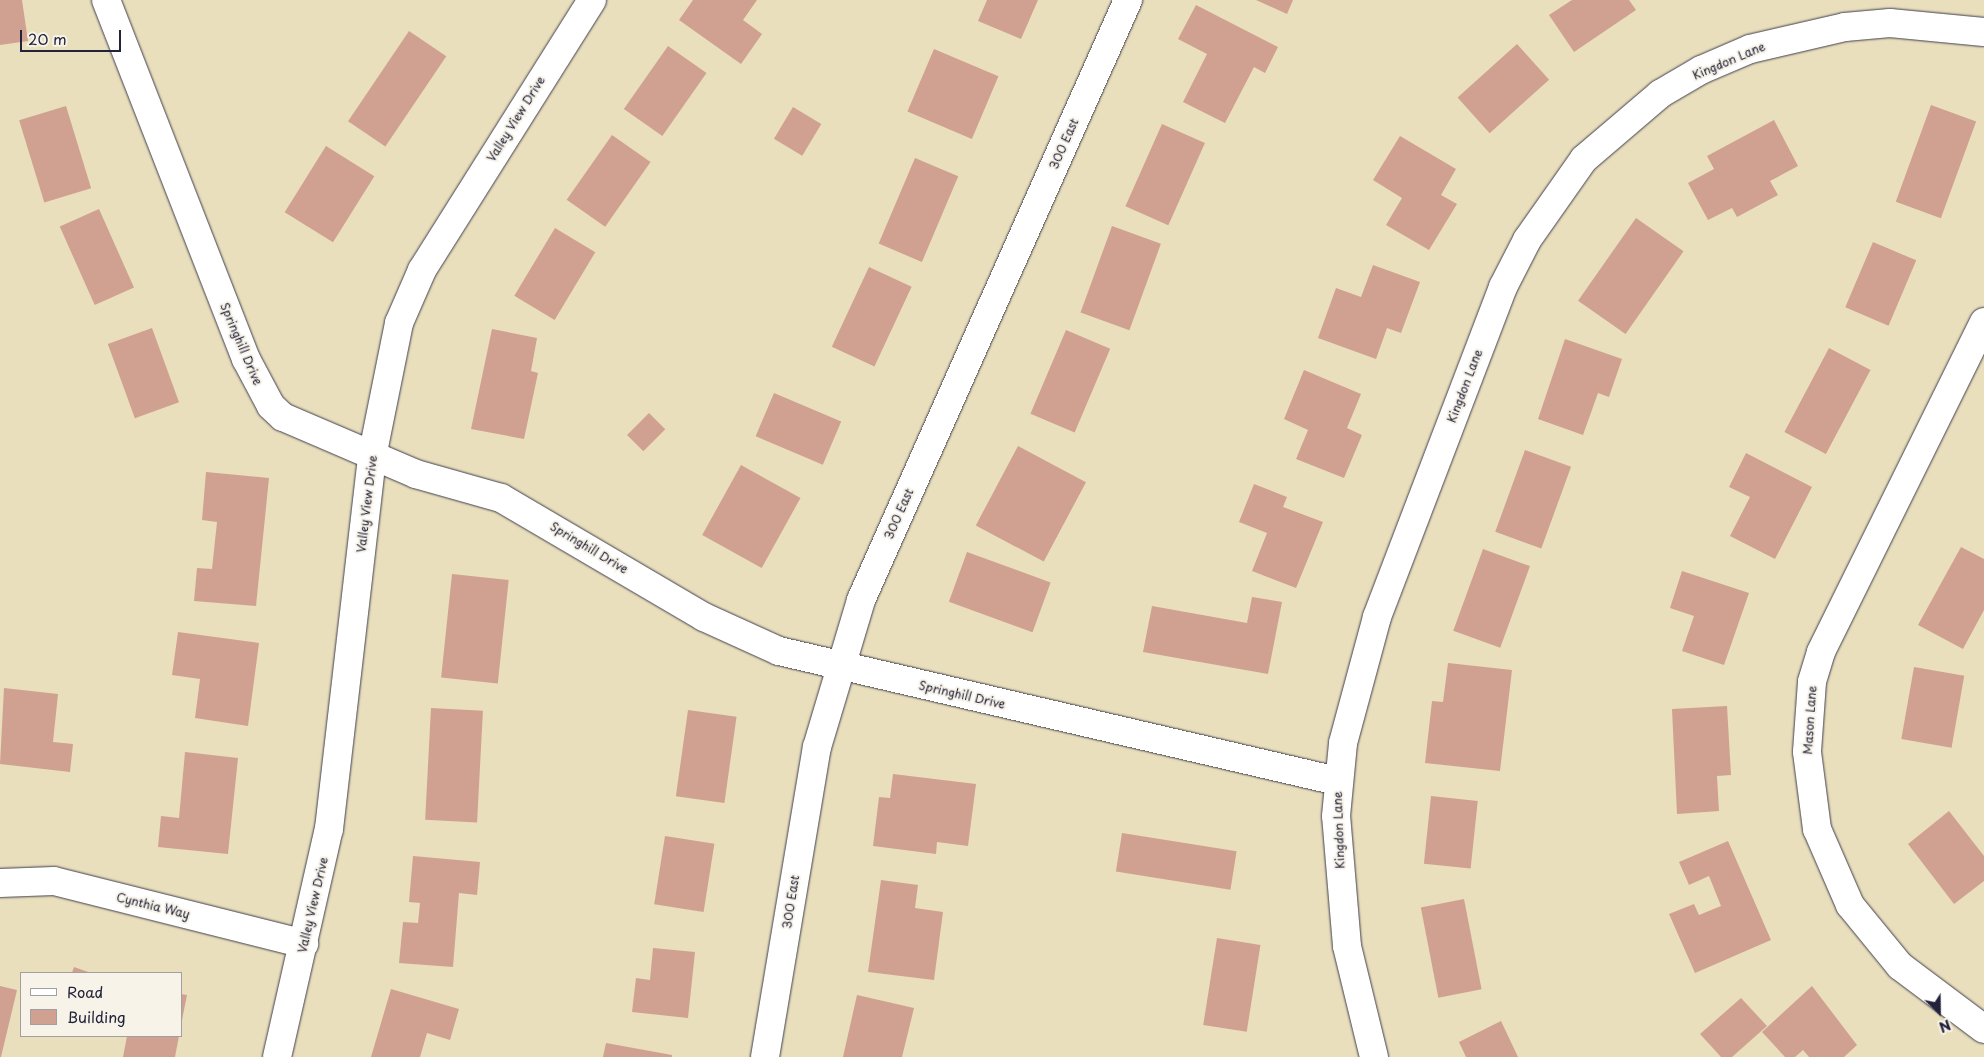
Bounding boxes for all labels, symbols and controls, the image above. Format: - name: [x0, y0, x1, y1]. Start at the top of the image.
- scale bar: [22, 20, 124, 52]
- text: 20 m: [28, 27, 67, 50]
- street label: Kingdon Lane: [1691, 39, 1767, 83]
- street label: Valley View Drive: [483, 73, 549, 165]
- street label: 300 East: [1046, 116, 1082, 172]
- street label: Springhill Drive: [217, 301, 265, 387]
- street label: Kingdon Lane: [1444, 347, 1486, 425]
- street label: Valley View Drive: [354, 454, 380, 554]
- street label: 300 East: [881, 486, 917, 542]
- street label: Springhill Drive: [547, 519, 631, 577]
- street label: Springhill Drive: [917, 678, 1007, 712]
- street label: Mason Lane: [1800, 685, 1820, 755]
- street label: Kingdon Lane: [1330, 791, 1348, 869]
- street label: Valley View Drive: [295, 855, 331, 955]
- street label: 300 East: [780, 874, 802, 930]
- street label: Cynthia Way: [115, 890, 191, 922]
- legend: [20, 972, 182, 1037]
- text: Road: [67, 980, 103, 1003]
- north arrow: [1914, 987, 1964, 1037]
- text: Building: [67, 1005, 126, 1028]
- text: N: [1936, 1014, 1954, 1038]

